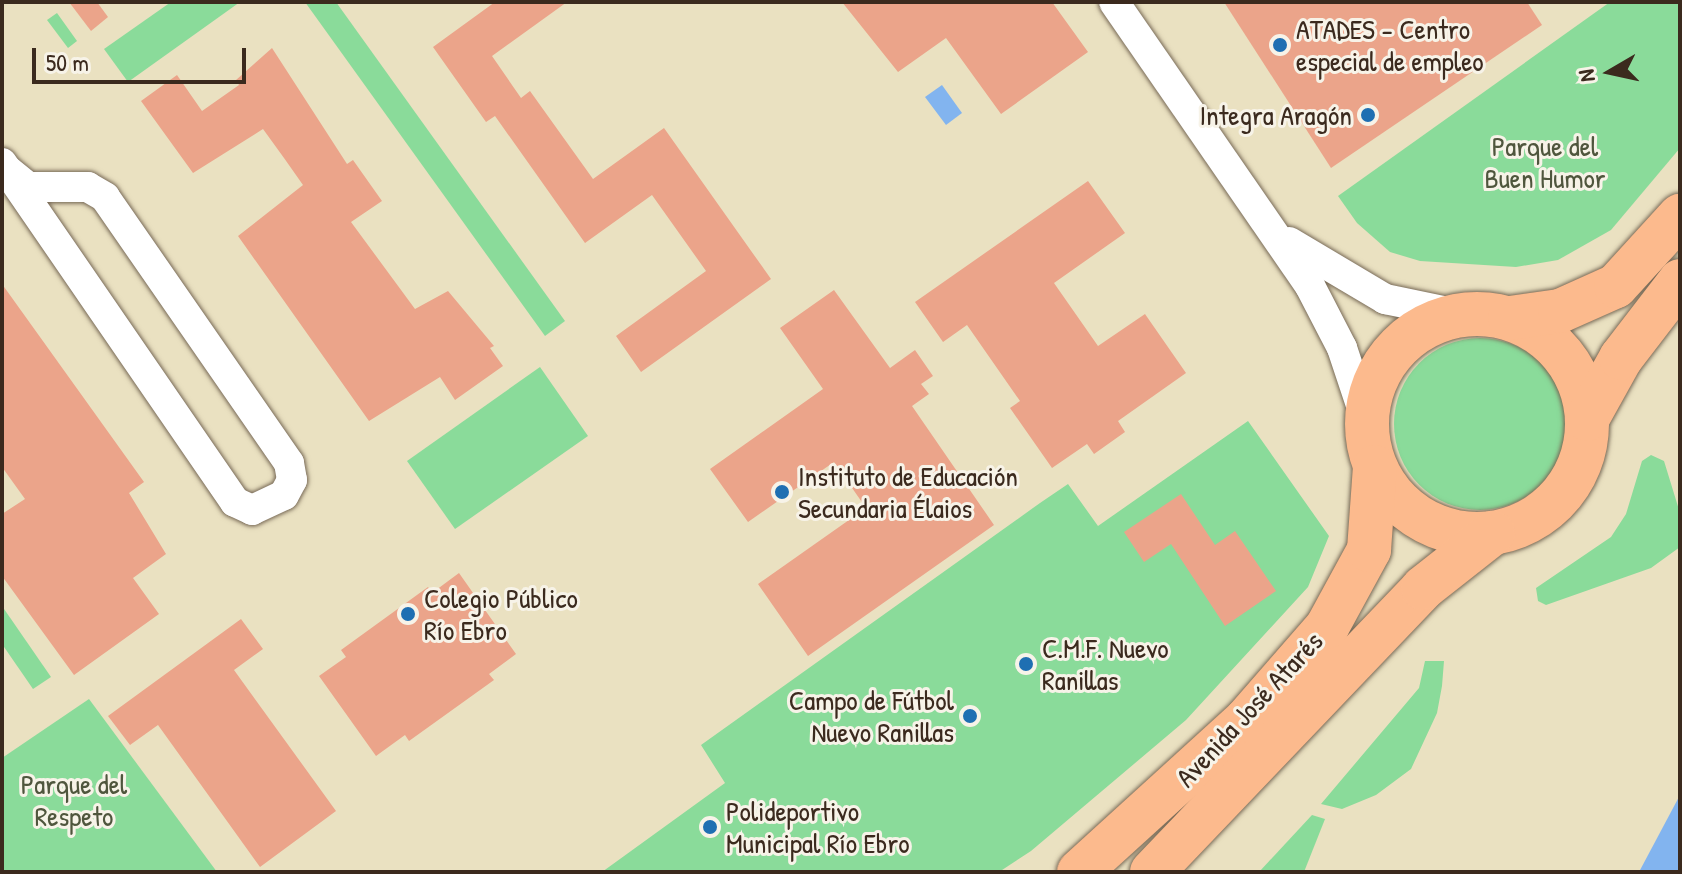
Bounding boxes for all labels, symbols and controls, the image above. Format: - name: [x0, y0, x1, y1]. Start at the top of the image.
- place label: ATADES - Centro especial de empleo: [1296, 12, 1484, 78]
- scale bar: [36, 32, 250, 82]
- north arrow: [1570, 32, 1650, 112]
- marker: ATADES - Centro especial de empleo: [1271, 36, 1289, 54]
- text: 50 m: [46, 46, 89, 78]
- text: N: [1571, 68, 1602, 84]
- place label: Integra Aragón: [1200, 98, 1352, 132]
- marker: Integra Aragón: [1359, 106, 1377, 124]
- park label: Parque del Buen Humor: [1484, 129, 1606, 195]
- place label: Instituto de Educación Secundaria Élaios: [798, 459, 1018, 525]
- marker: Instituto de Educación Secundaria Élaios: [773, 483, 791, 501]
- place label: Colegio Público Río Ebro: [424, 581, 578, 647]
- marker: Colegio Público Río Ebro: [399, 605, 417, 623]
- street label: Avenida José Atarés: [1168, 624, 1330, 794]
- place label: C.M.F. Nuevo Ranillas: [1042, 631, 1169, 697]
- marker: C.M.F. Nuevo Ranillas: [1017, 655, 1035, 673]
- place label: Campo de Fútbol Nuevo Ranillas: [789, 683, 954, 749]
- marker: Campo de Fútbol Nuevo Ranillas: [961, 707, 979, 725]
- park label: Parque del Respeto: [21, 767, 127, 833]
- place label: Polideportivo Municipal Río Ebro: [726, 794, 909, 860]
- marker: Polideportivo Municipal Río Ebro: [701, 818, 719, 836]

